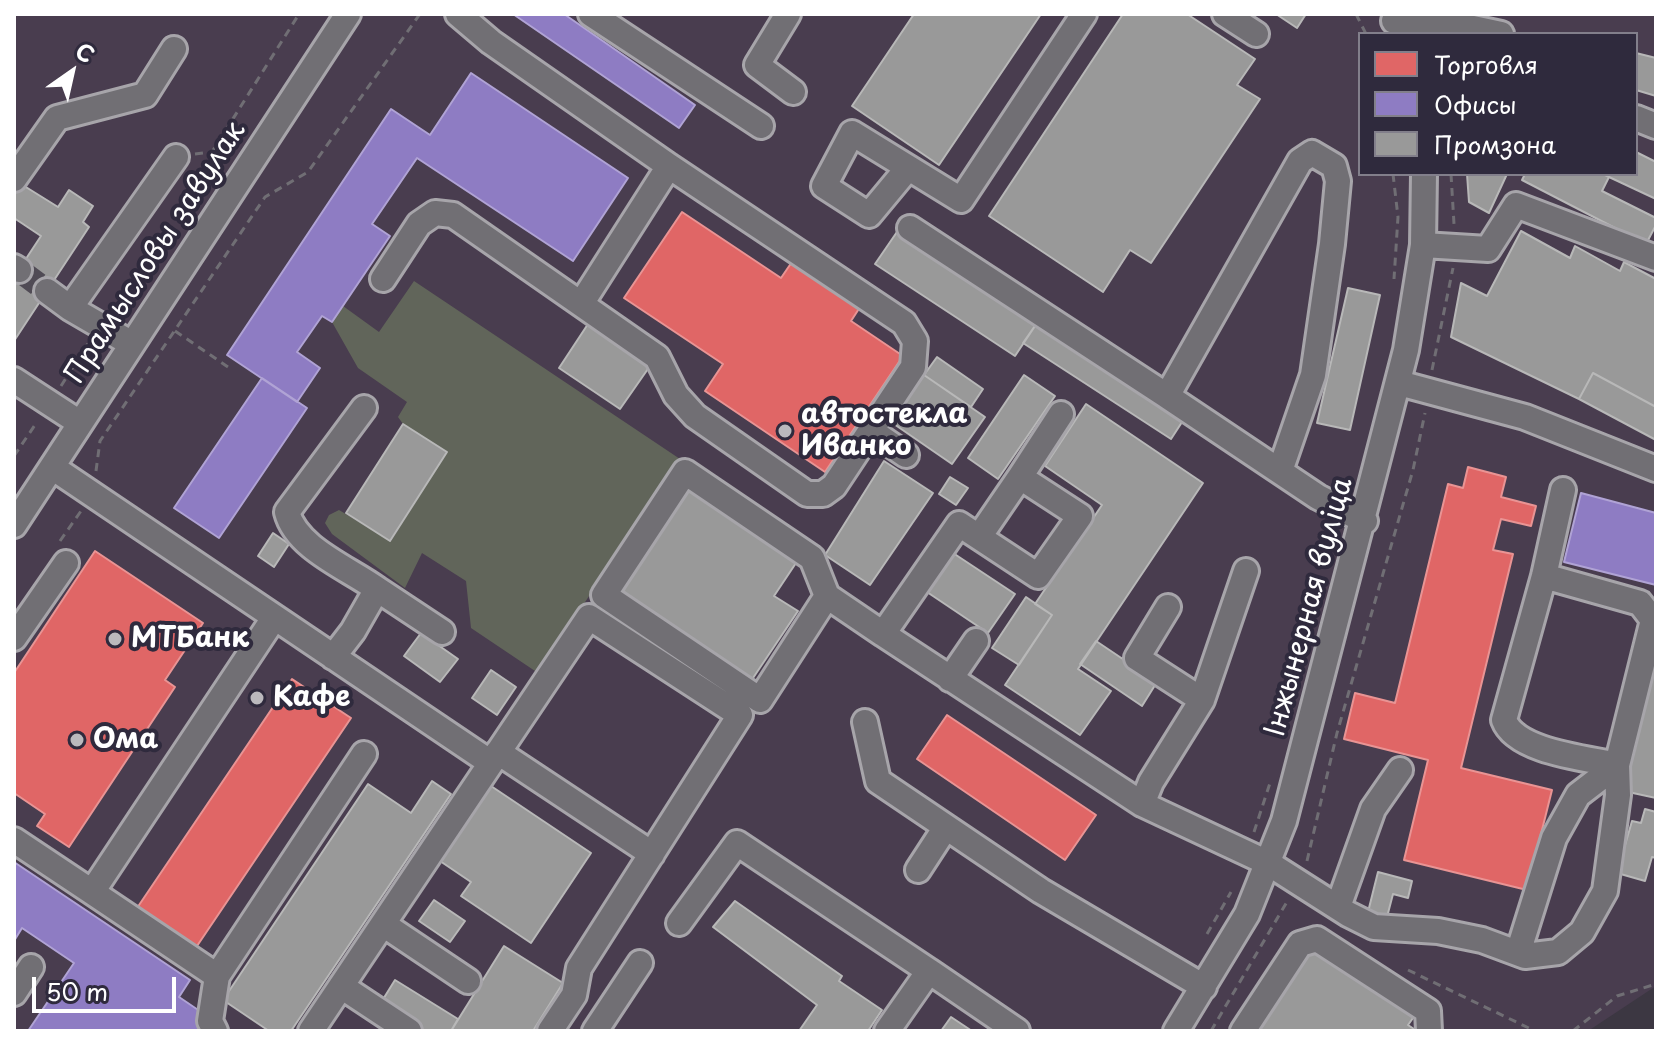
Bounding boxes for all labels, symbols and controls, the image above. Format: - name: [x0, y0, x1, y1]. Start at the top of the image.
- north arrow: [32, 32, 112, 112]
- legend: [1358, 32, 1638, 176]
- text: С: [70, 33, 102, 70]
- text: Торговля: [1434, 46, 1538, 82]
- text: Офисы: [1434, 86, 1516, 122]
- street label: Прамысловы завулак: [59, 116, 253, 390]
- text: Промзона: [1434, 126, 1556, 162]
- place label: автостекла Иванко: [801, 398, 967, 464]
- marker: автостекла Иванко: [776, 422, 794, 440]
- street label: Інжынерная вуліца: [1259, 474, 1361, 740]
- place label: МТБанк: [131, 622, 249, 656]
- marker: МТБанк: [106, 630, 124, 648]
- place label: Кафе: [273, 681, 350, 715]
- marker: Кафе: [248, 689, 266, 707]
- place label: Ома: [93, 723, 158, 757]
- marker: Ома: [68, 731, 86, 749]
- scale bar: [36, 961, 180, 1011]
- text: 50 m: [46, 973, 108, 1009]

